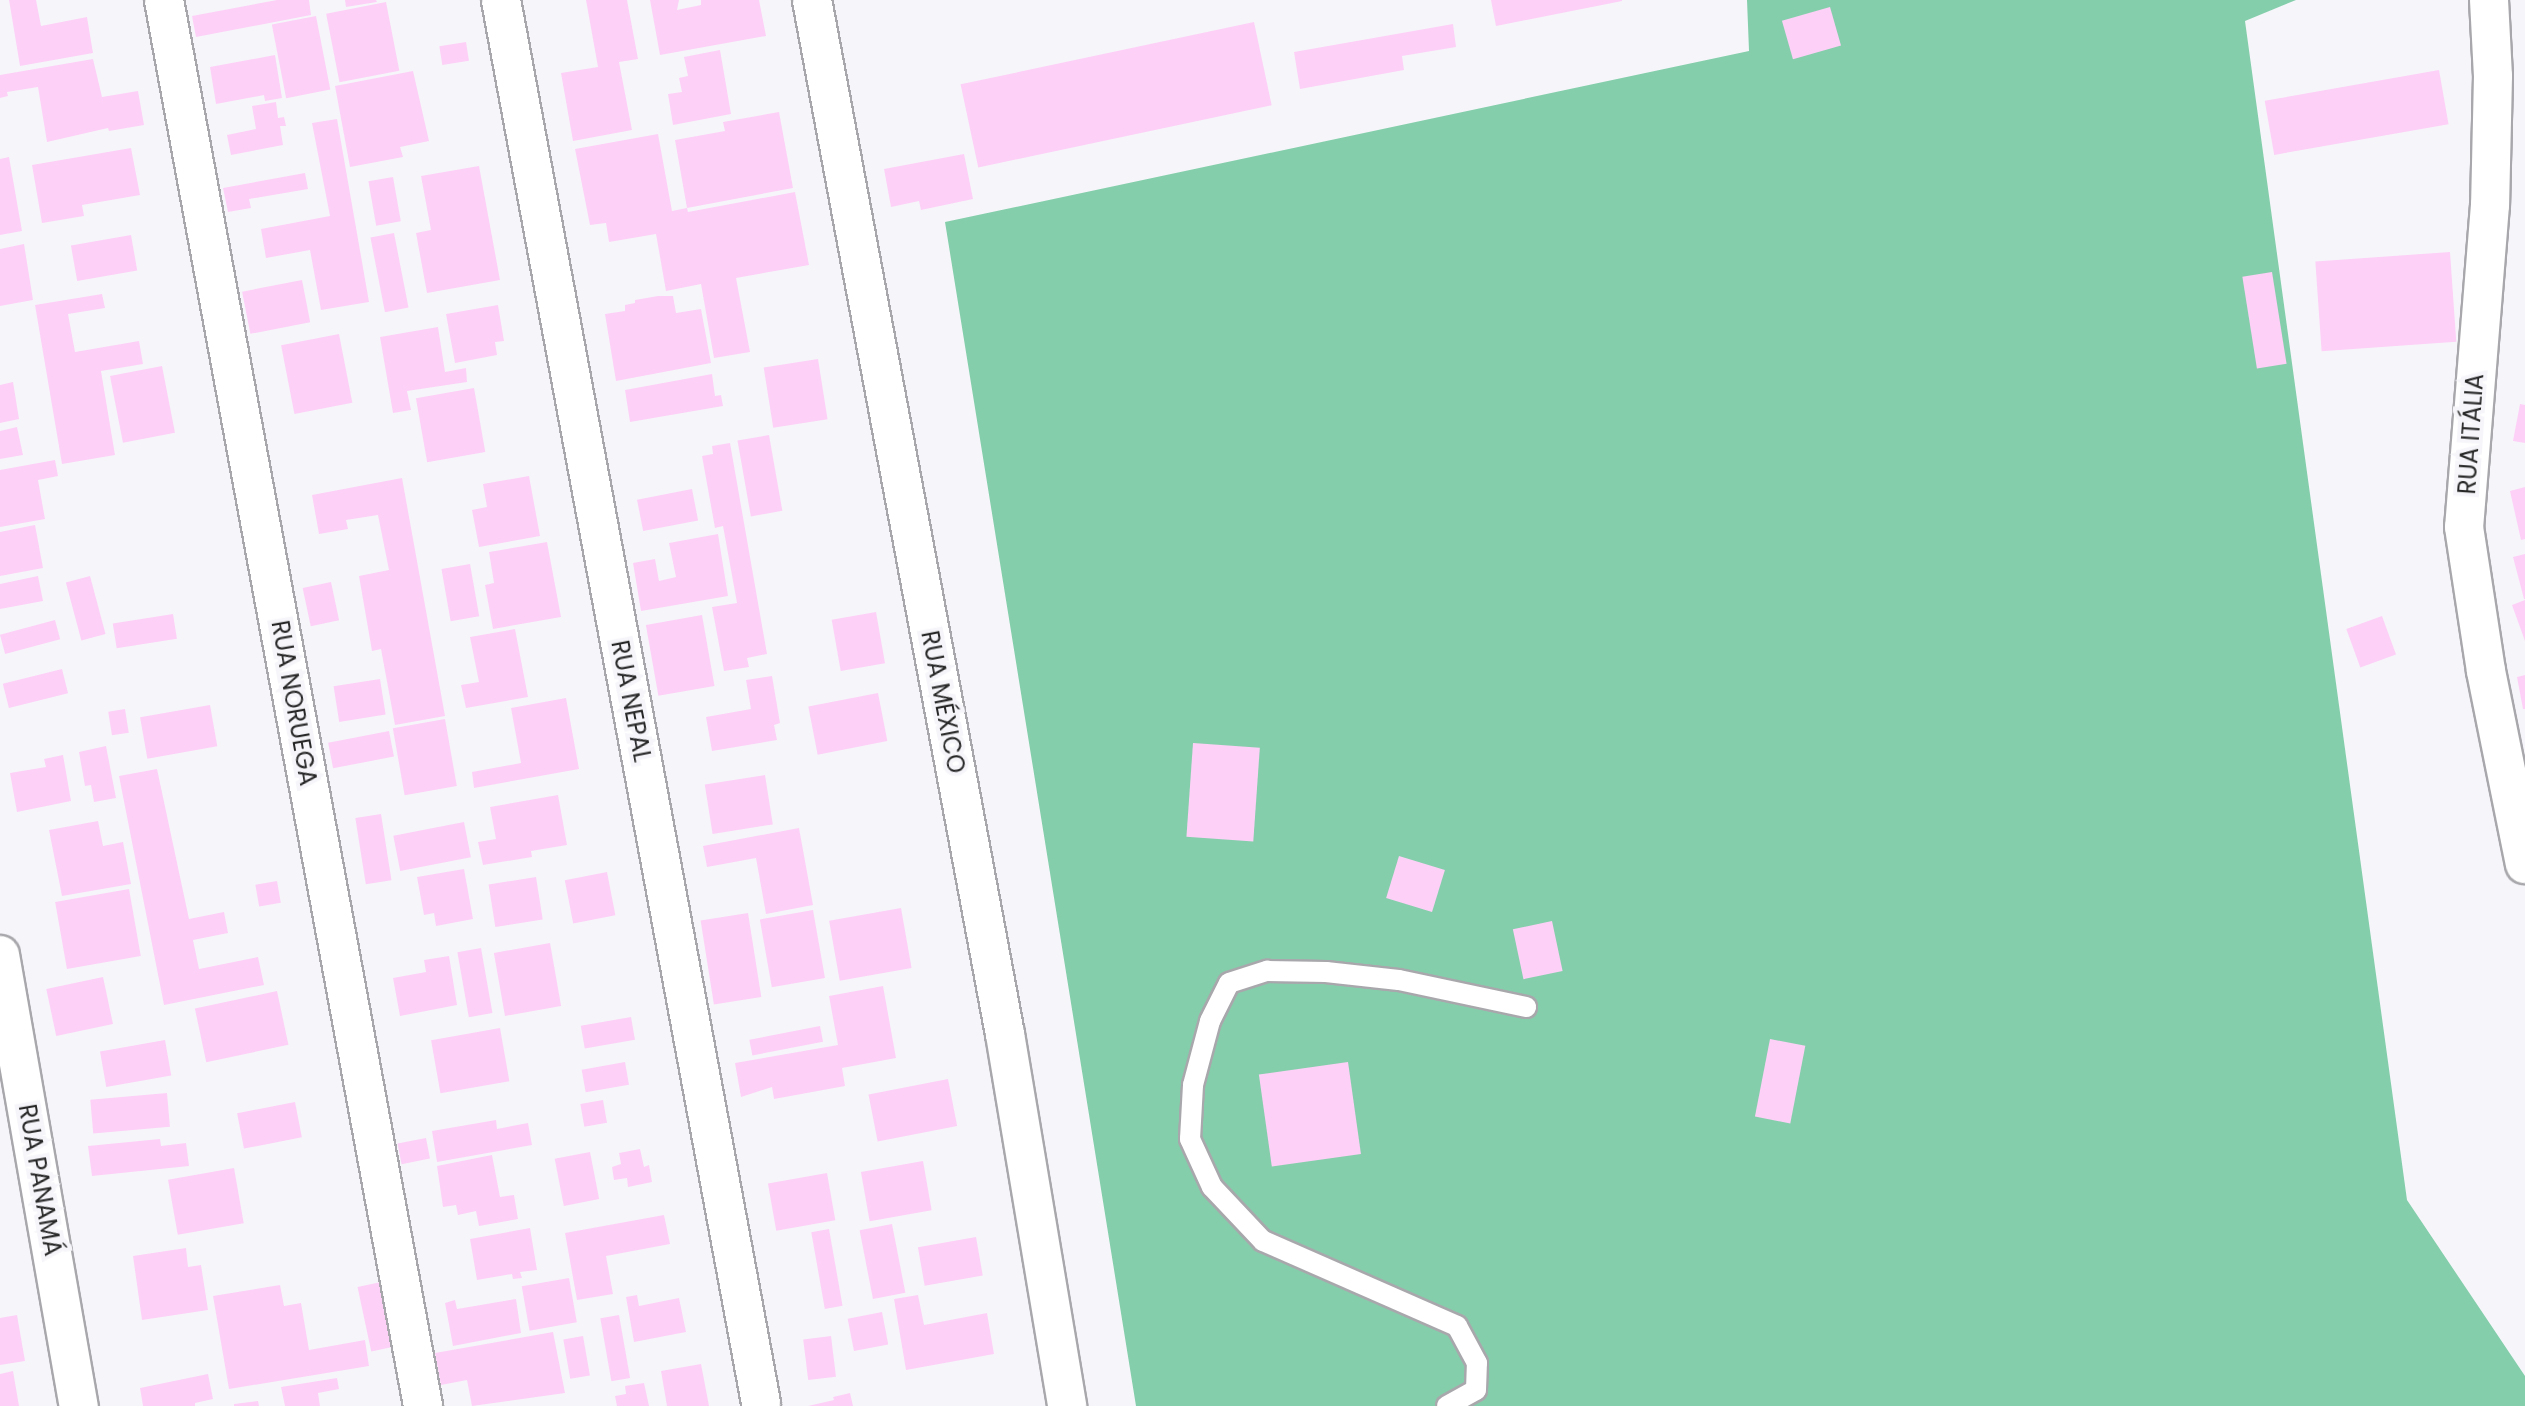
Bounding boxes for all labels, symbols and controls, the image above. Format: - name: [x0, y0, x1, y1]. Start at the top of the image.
- street label: RUA ITÁLIA: [2452, 373, 2490, 495]
- street label: RUA NORUEGA: [265, 618, 323, 788]
- street label: RUA MÉXICO: [915, 628, 971, 776]
- street label: RUA NEPAL: [605, 638, 657, 764]
- street label: RUA PANAMÁ: [13, 1102, 67, 1258]

